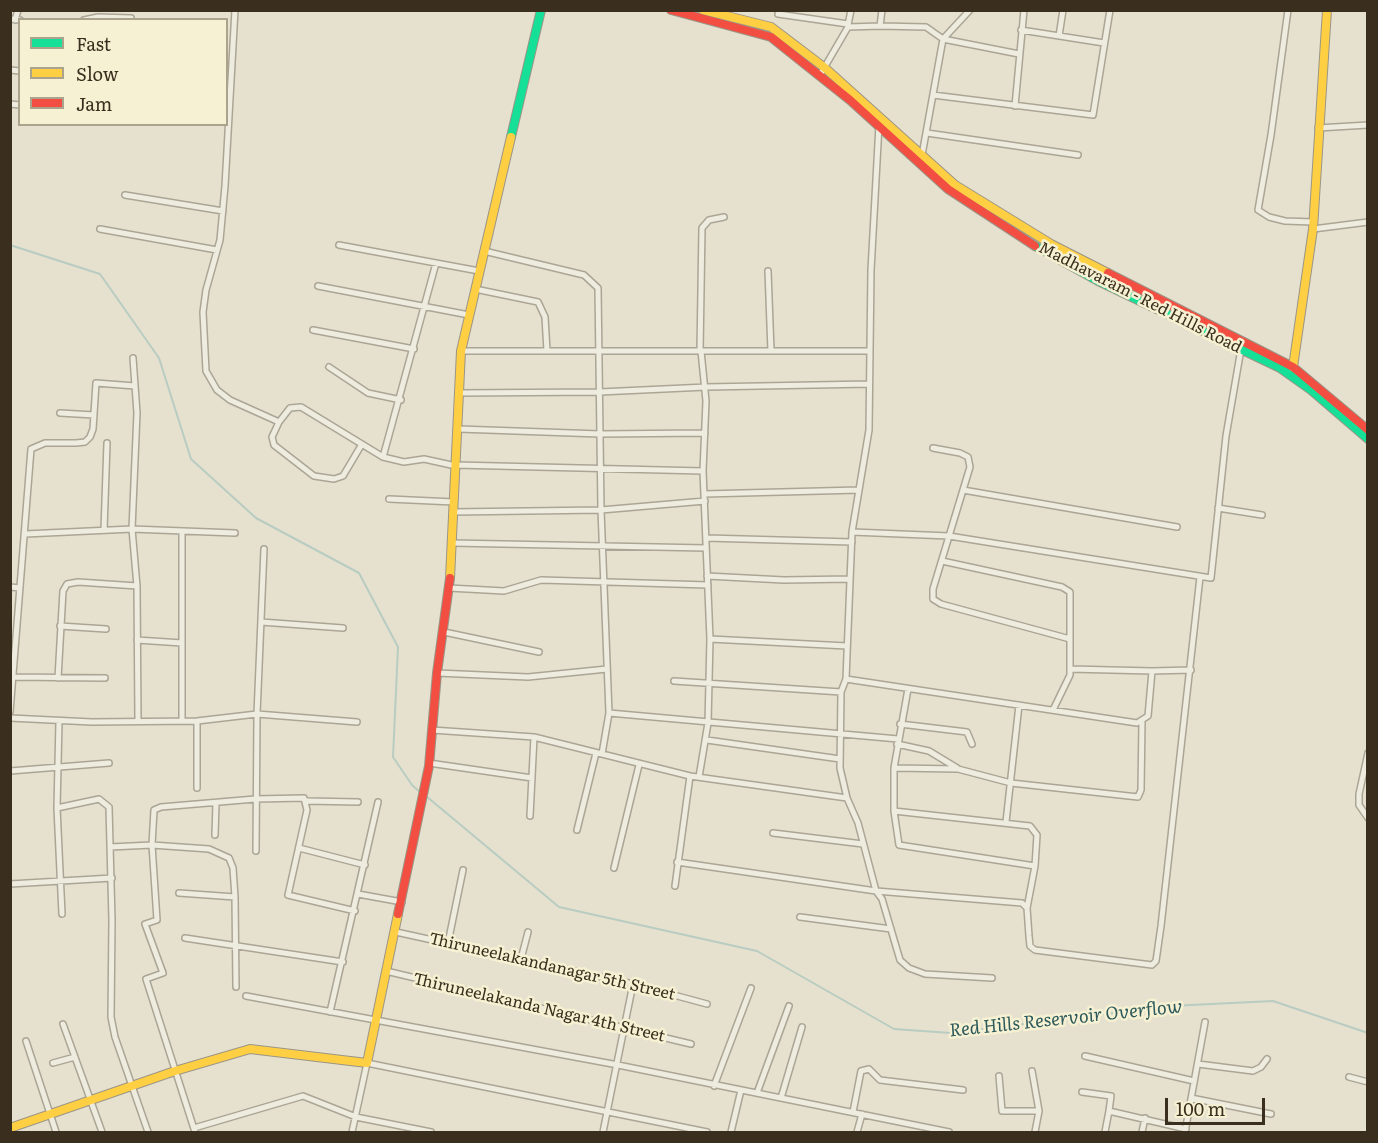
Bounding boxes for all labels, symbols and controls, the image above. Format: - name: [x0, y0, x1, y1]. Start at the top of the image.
- legend: [18, 18, 228, 126]
- text: Fast: [76, 30, 111, 57]
- text: Slow: [76, 60, 118, 87]
- text: Jam: [76, 90, 112, 117]
- street label: Madhavaram - Red Hills Road: [1035, 238, 1245, 358]
- street label: Thiruneelakandanagar 5th Street: [427, 929, 677, 1005]
- street label: Thiruneelakanda Nagar 4th Street: [411, 970, 667, 1046]
- water label: Red Hills Reservoir Overflow: [948, 996, 1184, 1042]
- scale bar: [1168, 1086, 1268, 1124]
- text: 100 m: [1176, 1095, 1225, 1122]

